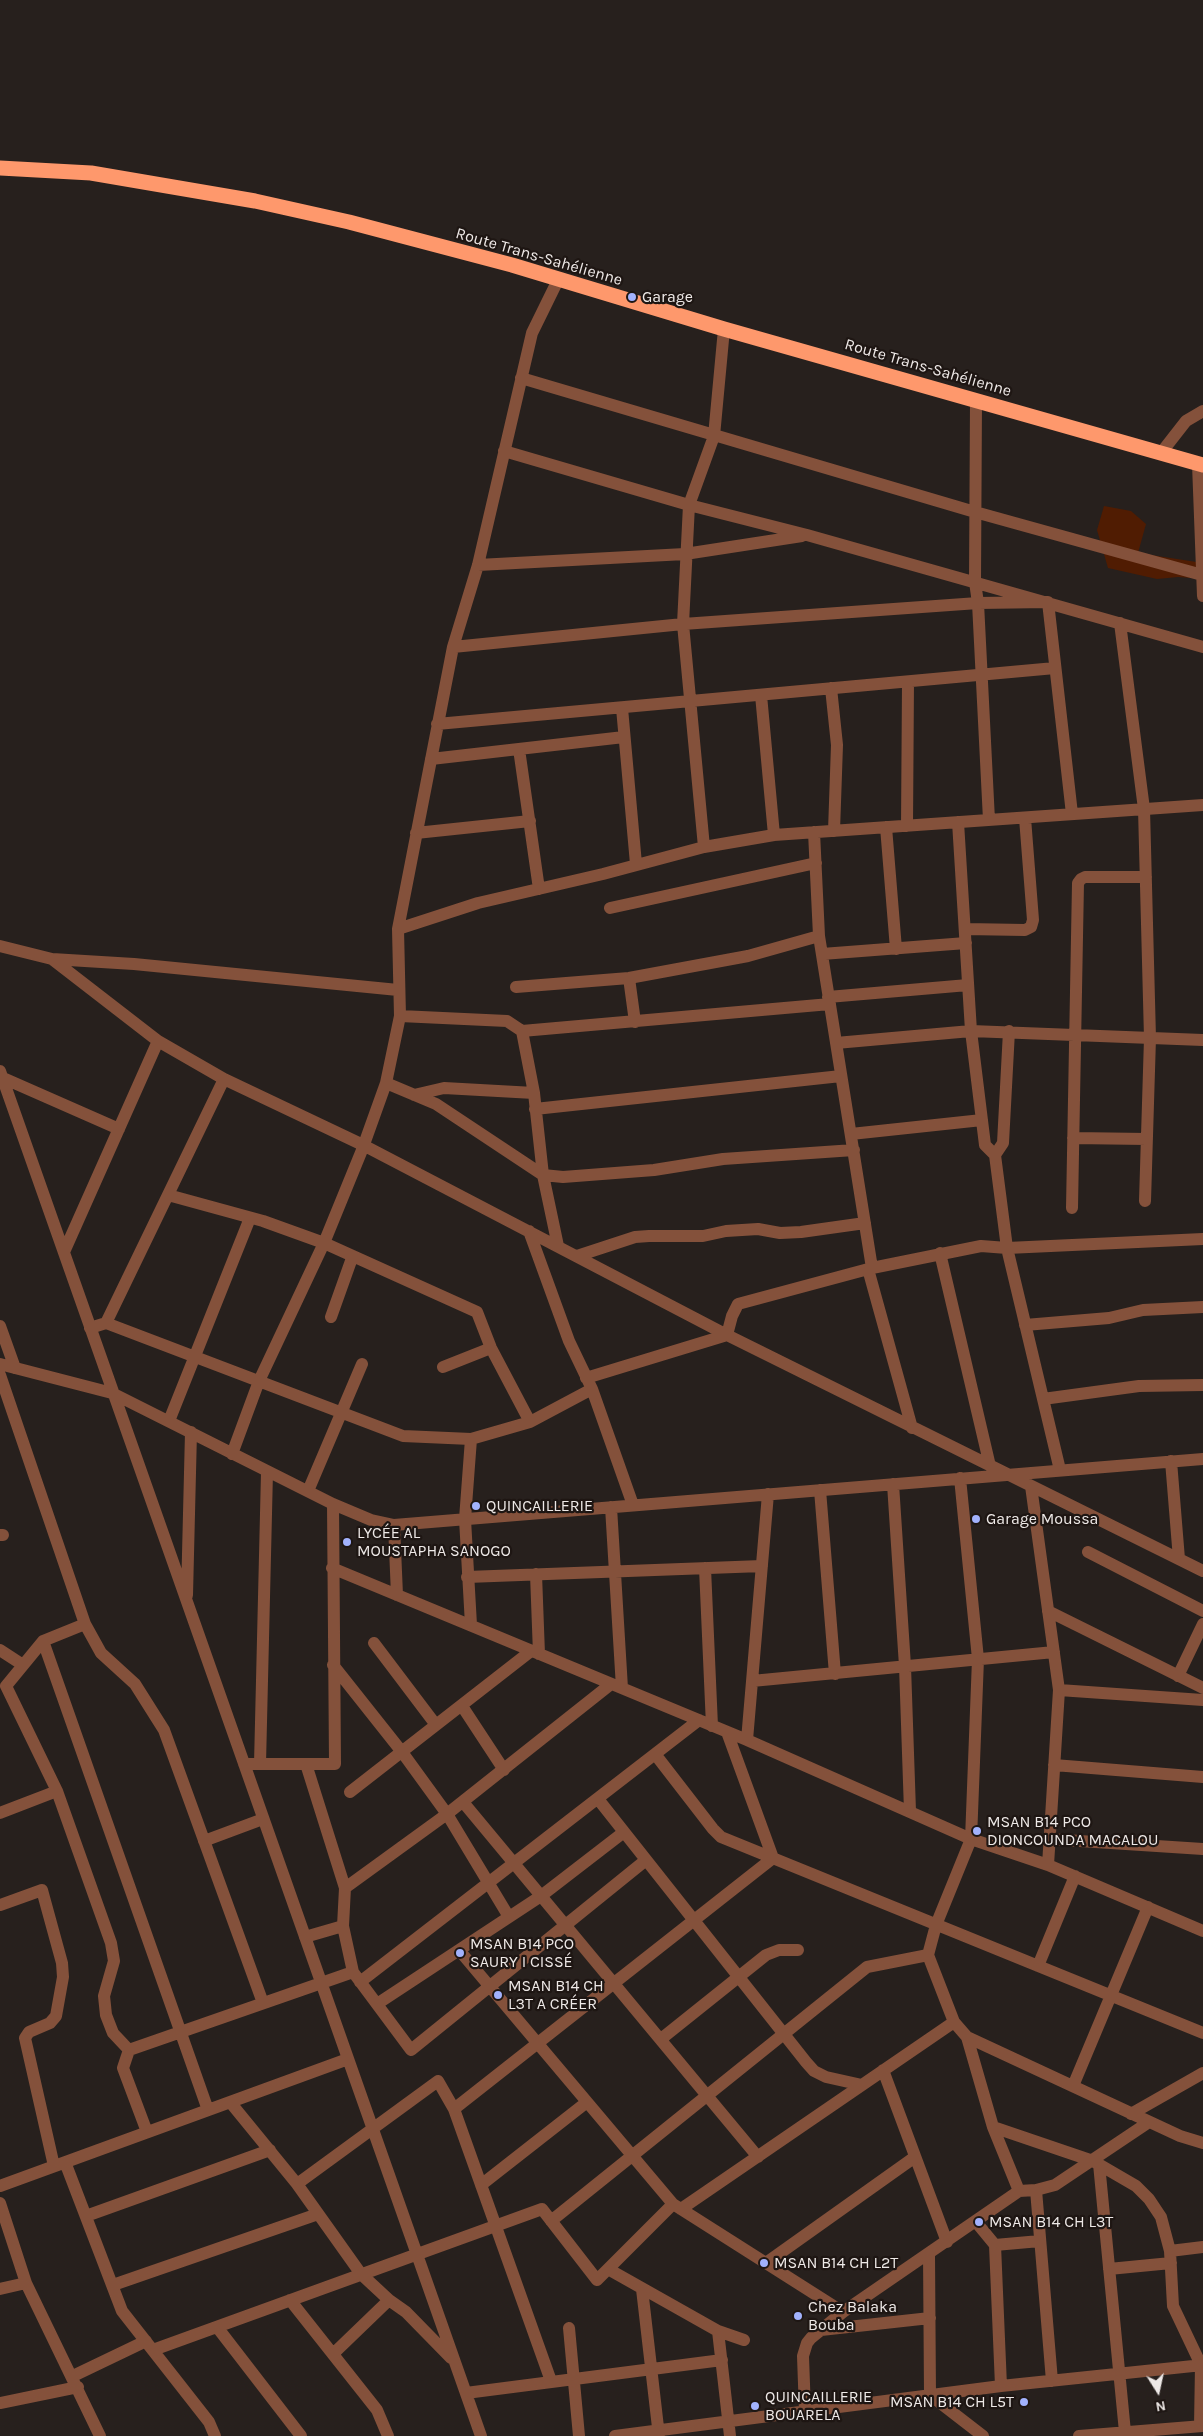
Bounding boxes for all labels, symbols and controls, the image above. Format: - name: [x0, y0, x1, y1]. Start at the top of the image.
- street label: Route Trans-Sahélienne: [453, 224, 625, 290]
- place label: Garage: [642, 287, 693, 307]
- marker: Garage: [626, 291, 638, 303]
- street label: Route Trans-Sahélienne: [842, 335, 1014, 401]
- place label: QUINCAILLERIE: [486, 1496, 593, 1516]
- marker: QUINCAILLERIE: [470, 1500, 482, 1512]
- place label: Garage Moussa: [986, 1509, 1098, 1529]
- marker: Garage Moussa: [970, 1513, 982, 1525]
- place label: LYCÉE AL MOUSTAPHA SANOGO: [357, 1523, 511, 1561]
- marker: LYCÉE AL MOUSTAPHA SANOGO: [341, 1536, 353, 1548]
- place label: MSAN B14 PCO DIONCOUNDA MACALOU: [987, 1812, 1158, 1850]
- marker: MSAN B14 PCO DIONCOUNDA MACALOU: [971, 1825, 983, 1837]
- place label: MSAN B14 PCO SAURY I CISSÉ: [470, 1934, 574, 1972]
- marker: MSAN B14 PCO SAURY I CISSÉ: [454, 1947, 466, 1959]
- place label: MSAN B14 CH L3T A CRÉER: [508, 1976, 604, 2014]
- marker: MSAN B14 CH L3T A CRÉER: [492, 1989, 504, 2001]
- place label: MSAN B14 CH L3T: [989, 2212, 1113, 2232]
- marker: MSAN B14 CH L3T: [973, 2216, 985, 2228]
- place label: MSAN B14 CH L2T: [774, 2253, 898, 2273]
- marker: MSAN B14 CH L2T: [758, 2257, 770, 2269]
- place label: Chez Balaka Bouba: [808, 2297, 897, 2335]
- marker: Chez Balaka Bouba: [792, 2310, 804, 2322]
- north arrow: [1133, 2366, 1183, 2416]
- place label: QUINCAILLERIE BOUARELA: [765, 2387, 872, 2425]
- place label: MSAN B14 CH L5T: [890, 2392, 1014, 2412]
- marker: MSAN B14 CH L5T: [1018, 2396, 1030, 2408]
- text: N: [1154, 2397, 1167, 2416]
- marker: QUINCAILLERIE BOUARELA: [749, 2400, 761, 2412]

